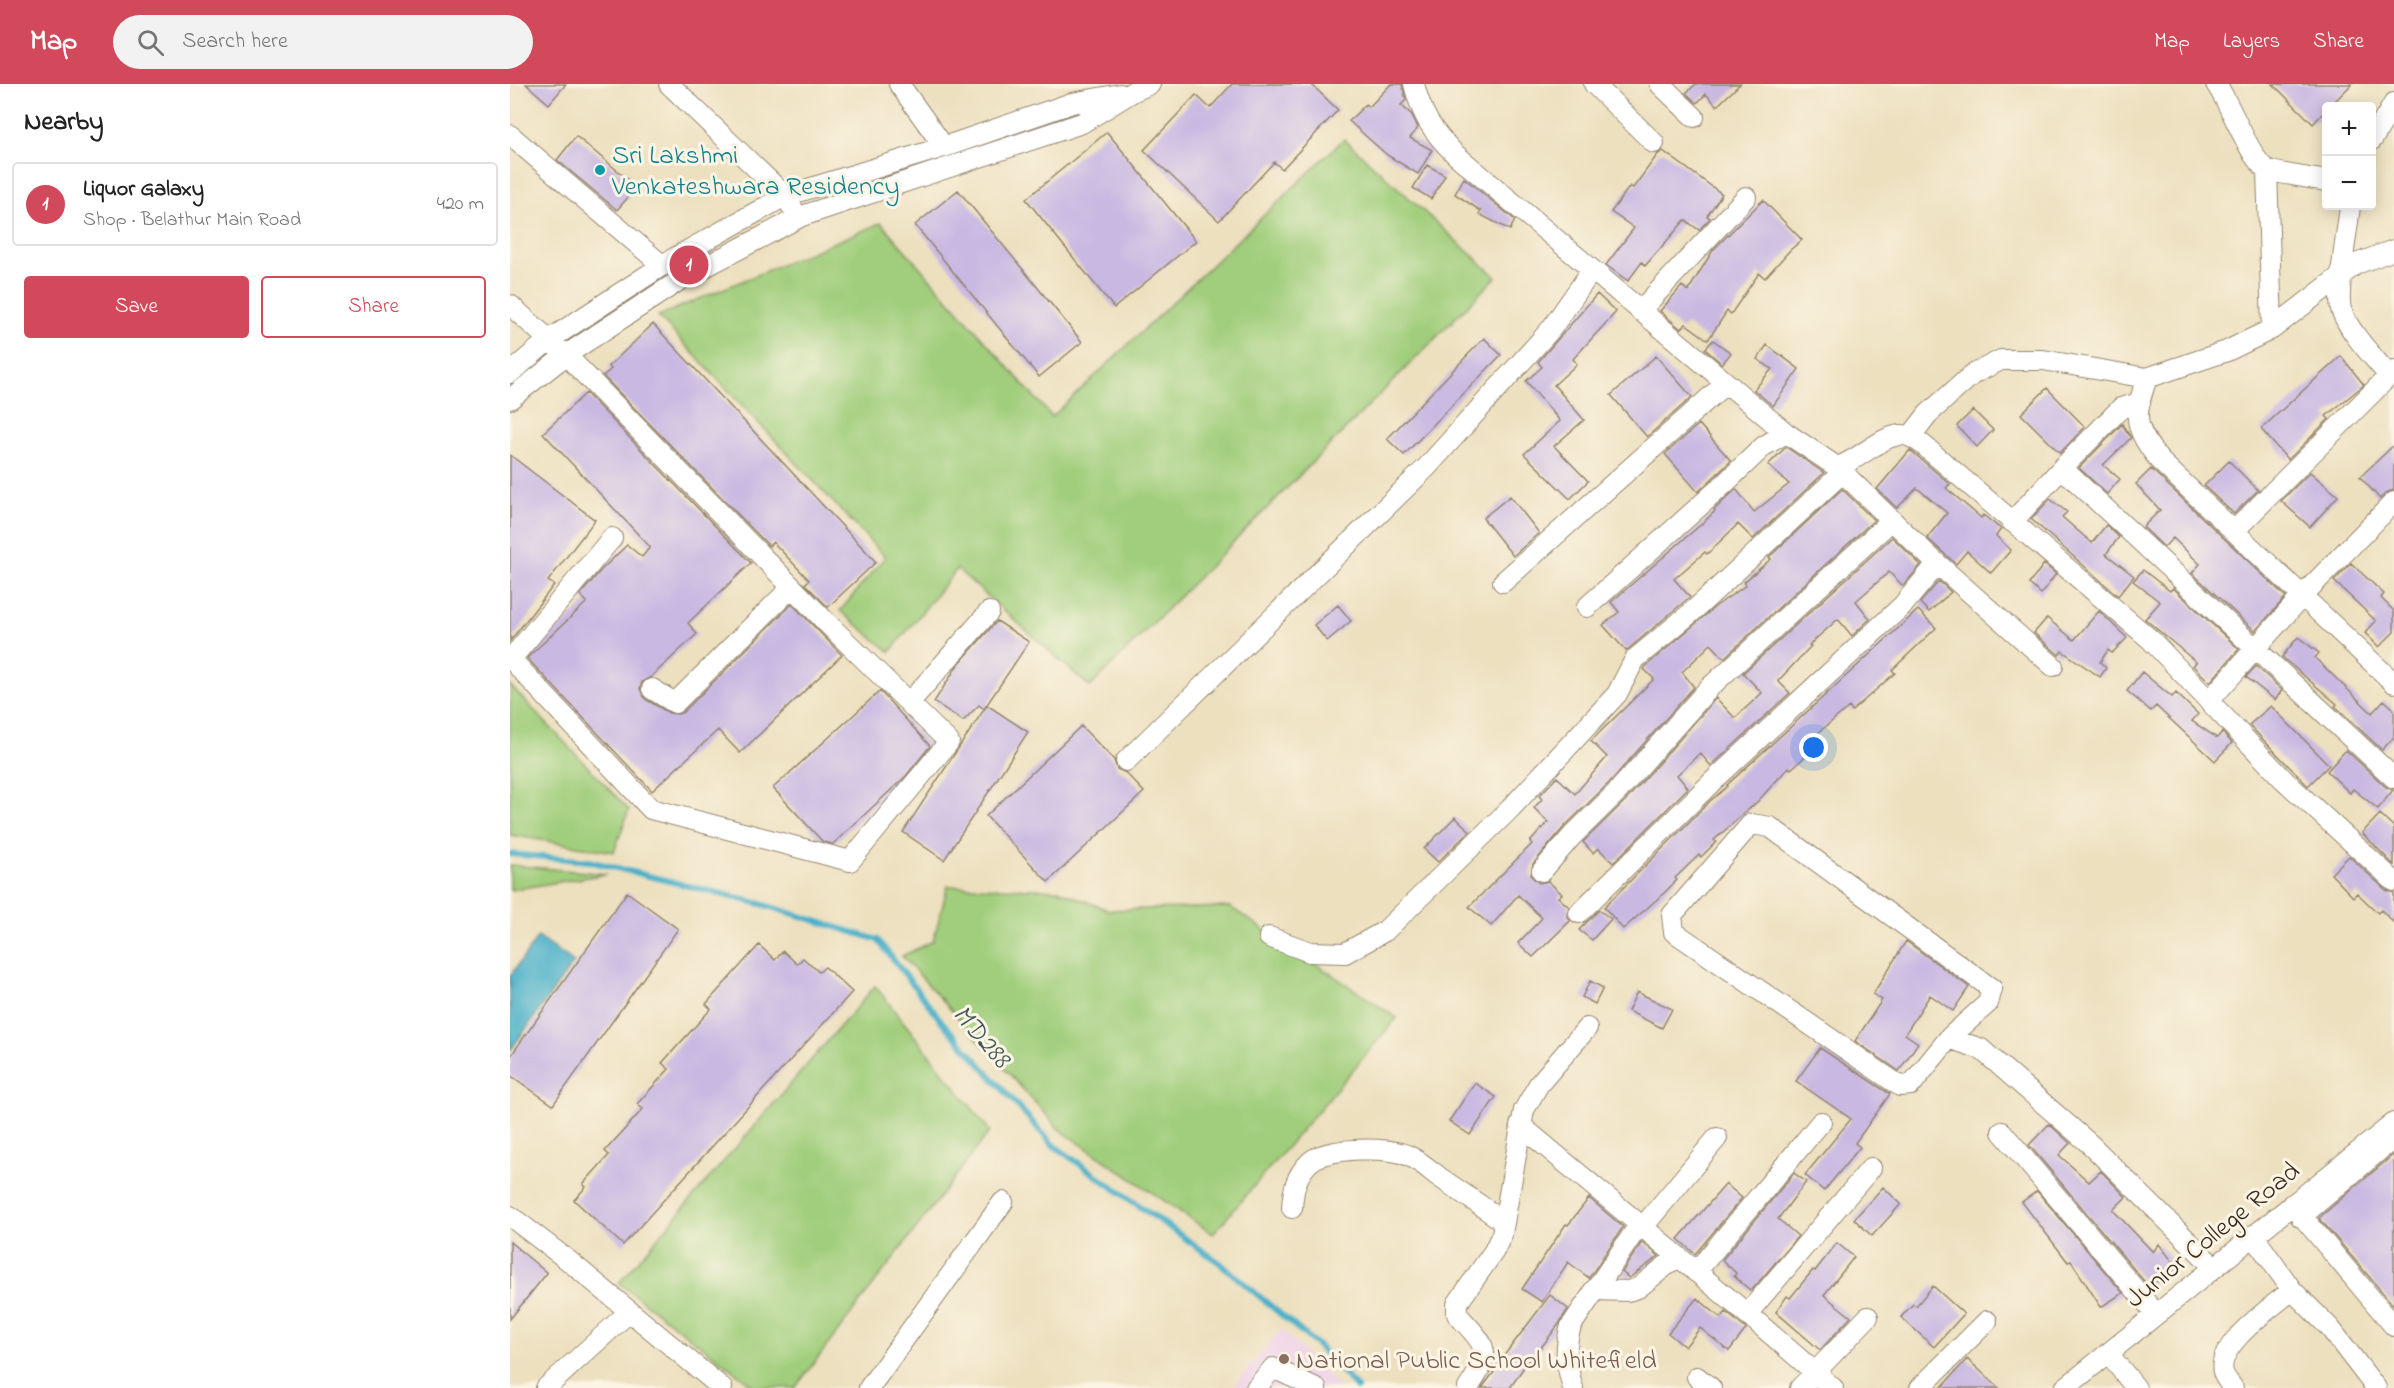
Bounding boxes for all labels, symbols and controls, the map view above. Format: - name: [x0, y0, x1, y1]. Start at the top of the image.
- search box: [113, 15, 533, 69]
- text: Map: [30, 22, 77, 63]
- icon: search: [134, 26, 167, 59]
- text: Search here: [182, 26, 288, 58]
- text: Map: [2154, 27, 2190, 57]
- text: Layers: [2223, 27, 2280, 57]
- text: Share: [2313, 27, 2364, 57]
- map controls: [2322, 102, 2376, 210]
- button: +: [2322, 102, 2376, 156]
- text: Nearby: [24, 104, 103, 142]
- place label: Sri Lakshmi Venkateshwara Residency: [611, 137, 899, 207]
- button: −: [2322, 156, 2376, 210]
- marker: Sri Lakshmi Venkateshwara Residency: [593, 163, 607, 177]
- text: Liquor Galaxy: [83, 174, 204, 206]
- text: 1: [42, 190, 49, 219]
- text: 420 m: [437, 190, 484, 219]
- text: Shop · Belathur Main Road: [83, 206, 301, 235]
- pin: 1: [670, 242, 708, 288]
- button: Save: [24, 276, 249, 338]
- button: Share: [261, 276, 486, 338]
- your location: [1799, 733, 1828, 762]
- water label: MD288: [941, 997, 1021, 1079]
- street label: Junior College Road: [2118, 1153, 2309, 1319]
- place label: National Public School Whitefield: [1296, 1342, 1657, 1381]
- marker: National Public School Whitefield: [1277, 1352, 1291, 1366]

